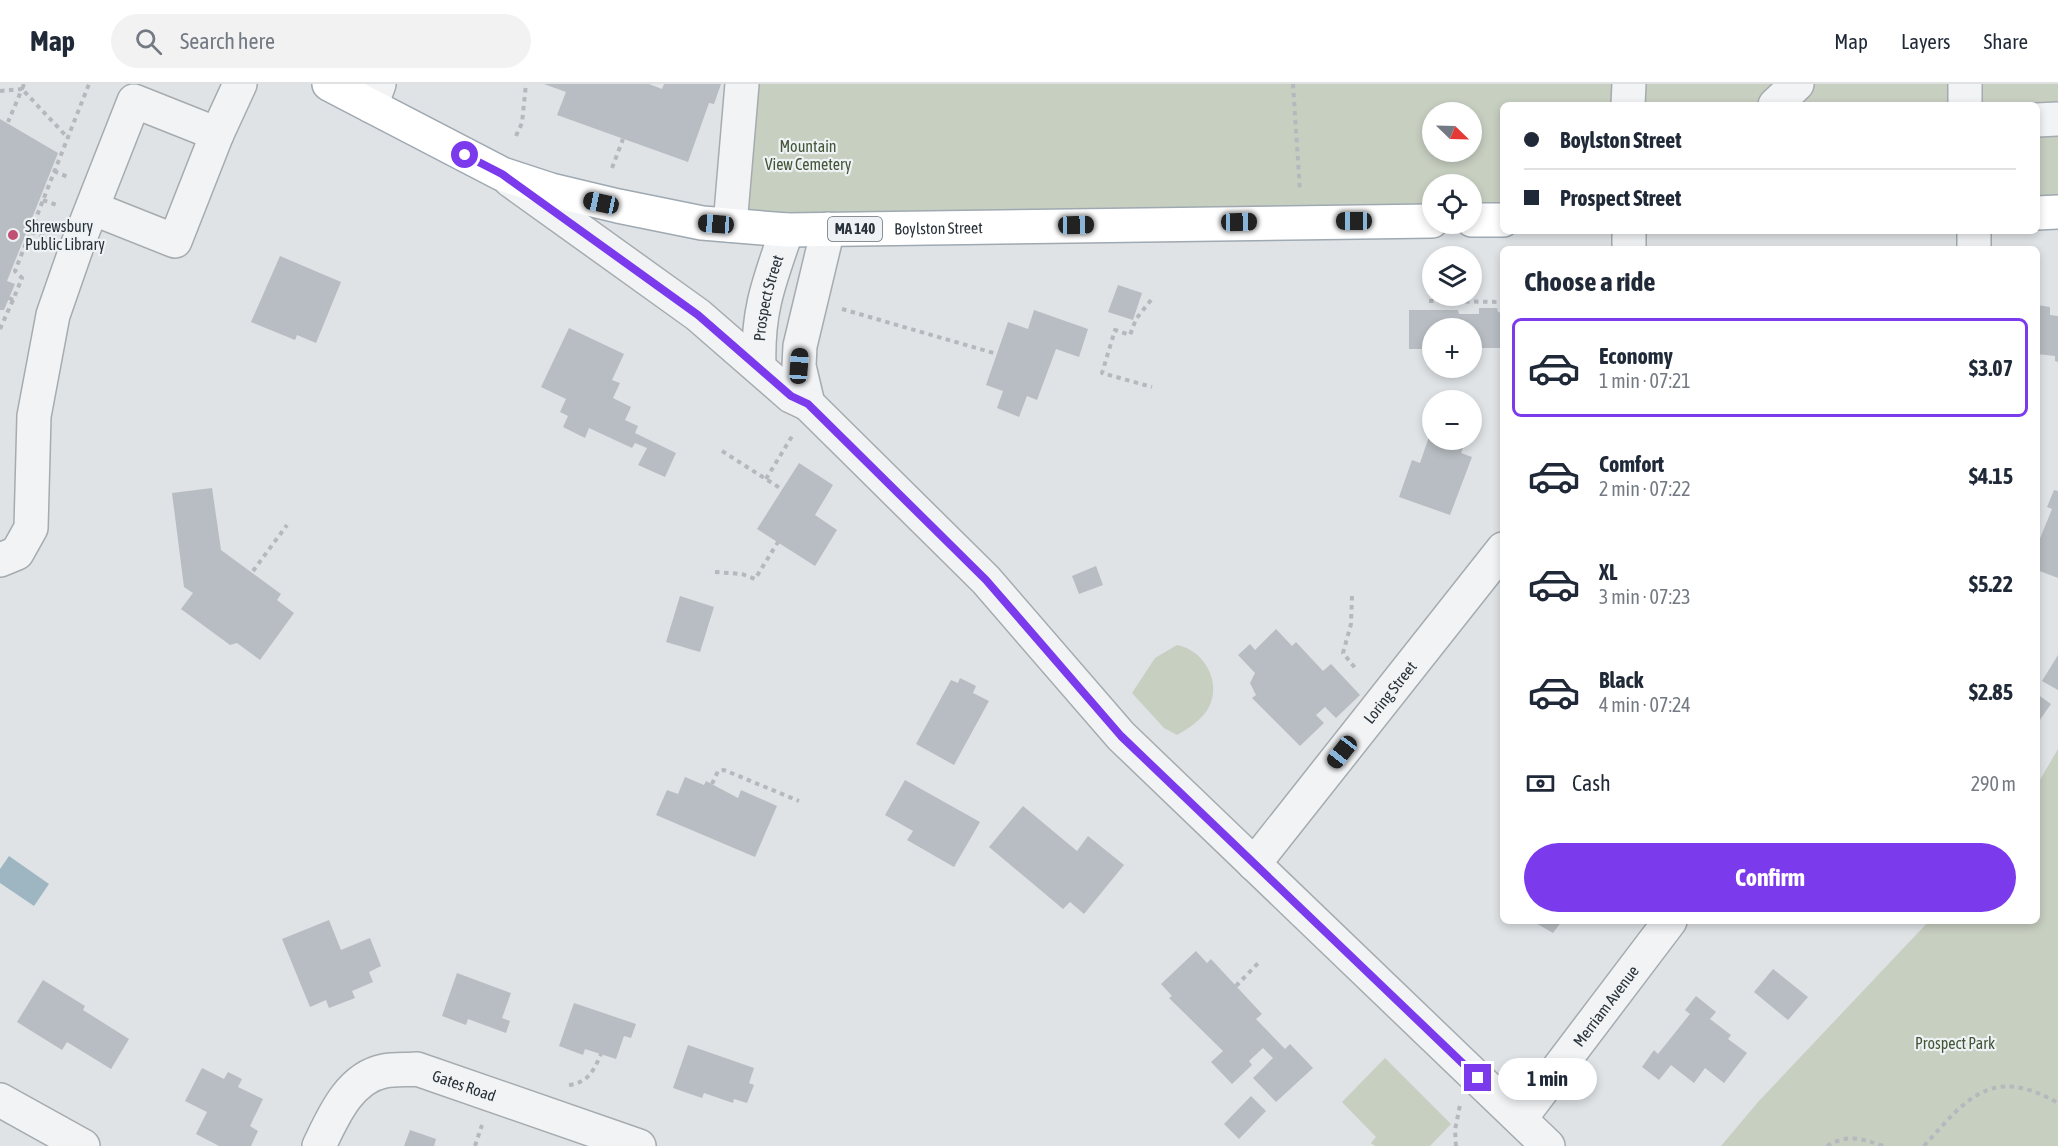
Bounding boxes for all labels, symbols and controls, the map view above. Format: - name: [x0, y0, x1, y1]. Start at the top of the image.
- search box: [111, 14, 531, 68]
- text: Map: [30, 25, 75, 57]
- icon: search: [132, 25, 165, 58]
- text: Search here: [180, 28, 275, 54]
- text: Map: [1834, 29, 1868, 53]
- text: Layers: [1901, 29, 1951, 53]
- text: Share: [1984, 29, 2028, 53]
- north arrow: [1422, 102, 1482, 162]
- map controls: [1422, 102, 1482, 450]
- text: Boylston Street: [1560, 127, 1682, 153]
- park label: Mountain View Cemetery: [765, 137, 852, 174]
- route start: [451, 141, 478, 168]
- button: locate: [1422, 174, 1482, 234]
- text: Prospect Street: [1560, 185, 1681, 211]
- car: [582, 190, 620, 216]
- car: [1336, 212, 1372, 230]
- car: [1221, 213, 1257, 231]
- car: [697, 214, 735, 234]
- car: [1058, 216, 1094, 234]
- place label: Shrewsbury Public Library: [25, 217, 105, 254]
- road number: MA 140: [828, 217, 882, 241]
- street label: Boylston Street: [894, 218, 983, 238]
- marker: Shrewsbury Public Library: [6, 228, 20, 242]
- button: layers: [1422, 246, 1482, 306]
- street label: Prospect Street: [750, 252, 787, 342]
- text: Choose a ride: [1524, 266, 1656, 297]
- button: +: [1422, 318, 1482, 378]
- icon: car: [1527, 341, 1581, 395]
- text: Economy: [1599, 343, 1673, 369]
- car: [789, 347, 809, 385]
- text: $3.07: [1969, 355, 2013, 381]
- text: 1 min · 07:21: [1599, 369, 1691, 392]
- button: −: [1422, 390, 1482, 450]
- icon: car: [1527, 449, 1581, 503]
- text: Comfort: [1599, 451, 1664, 477]
- text: $4.15: [1969, 463, 2013, 489]
- text: 2 min · 07:22: [1599, 477, 1691, 500]
- icon: car: [1527, 557, 1581, 611]
- text: XL: [1599, 559, 1617, 585]
- text: $5.22: [1969, 571, 2013, 597]
- text: 3 min · 07:23: [1599, 585, 1691, 608]
- street label: Loring Street: [1360, 657, 1420, 727]
- icon: car: [1527, 665, 1581, 719]
- text: Black: [1599, 667, 1643, 693]
- text: $2.85: [1969, 679, 2013, 705]
- text: 4 min · 07:24: [1599, 693, 1691, 716]
- car: [1324, 732, 1360, 772]
- icon: cash: [1524, 767, 1557, 800]
- text: Cash: [1572, 770, 1611, 796]
- text: 290 m: [1971, 772, 2016, 795]
- button: Confirm: [1524, 843, 2016, 912]
- street label: Merriam Avenue: [1569, 962, 1642, 1050]
- park label: Prospect Park: [1915, 1034, 1995, 1053]
- callout: 1 min: [1499, 1057, 1598, 1099]
- route end: [1464, 1064, 1491, 1091]
- street label: Gates Road: [430, 1066, 498, 1105]
- text: 1 min: [1527, 1067, 1568, 1090]

